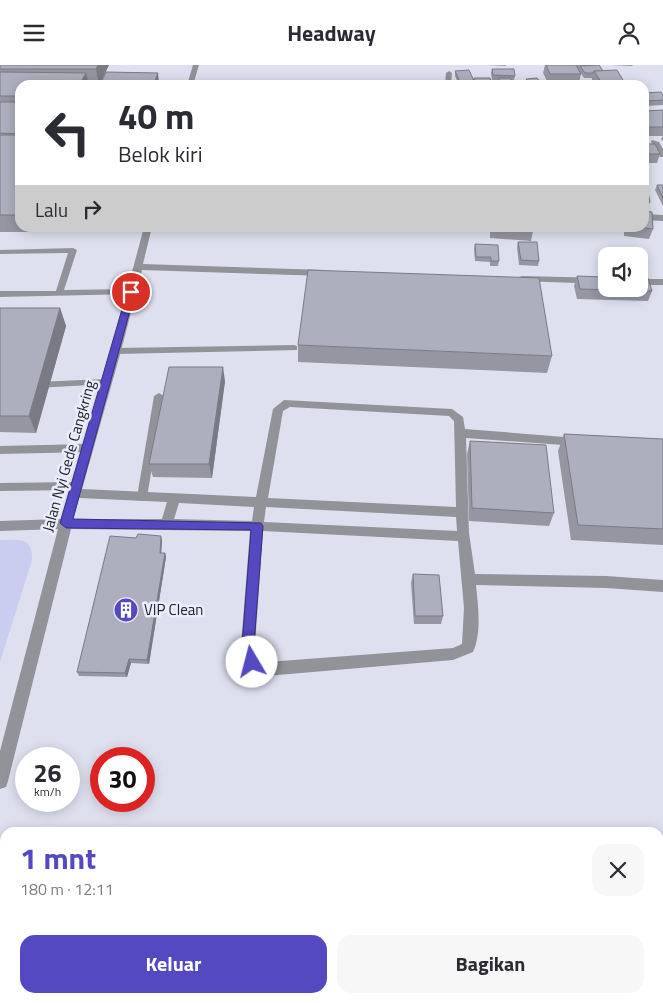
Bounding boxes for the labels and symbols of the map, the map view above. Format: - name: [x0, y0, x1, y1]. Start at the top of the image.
- pin: [110, 271, 152, 313]
- street label: Jalan Nyi Gede Cangkring: [36, 377, 101, 534]
- building icon: VIP Clean: [113, 597, 139, 623]
- place label: VIP Clean: [144, 598, 203, 621]
- position arrow: [225, 635, 277, 687]
- speed limit sign: 30: [90, 747, 155, 812]

